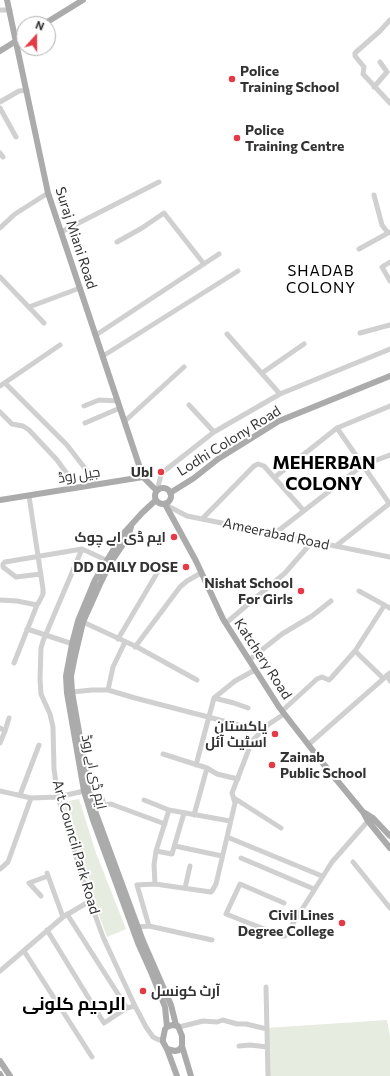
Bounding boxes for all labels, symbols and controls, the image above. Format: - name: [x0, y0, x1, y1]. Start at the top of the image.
- north arrow: [16, 16, 56, 56]
- text: N: [34, 18, 46, 33]
- place label: Police Training School: [240, 63, 339, 96]
- marker: Police Training School: [227, 74, 237, 84]
- place label: Police Training Centre: [245, 122, 344, 154]
- marker: Police Training Centre: [232, 133, 242, 143]
- street label: Suraj Miani Road: [52, 185, 100, 291]
- district label: SHADAB COLONY: [286, 262, 356, 297]
- street label: Lodhi Colony Road: [174, 402, 284, 480]
- district label: MEHERBAN COLONY: [268, 452, 380, 494]
- street label: جیل روڈ: [57, 463, 101, 487]
- place label: Ubl: [131, 464, 153, 480]
- marker: Ubl: [156, 467, 166, 477]
- street label: Ameerabad Road: [221, 515, 331, 553]
- place label: ایم ڈی اے چوک: [75, 529, 166, 545]
- marker: ایم ڈی اے چوک: [169, 532, 179, 542]
- place label: DD DAILY DOSE: [73, 559, 178, 575]
- marker: DD DAILY DOSE: [181, 562, 191, 572]
- place label: Nishat School For Girls: [204, 575, 293, 608]
- marker: Nishat School For Girls: [296, 586, 306, 596]
- street label: Katchery Road: [231, 615, 295, 703]
- place label: پاکستان اسٹیٹ آئل: [205, 718, 267, 750]
- marker: پاکستان اسٹیٹ آئل: [270, 729, 280, 739]
- street label: ایم ڈی اے روڈ: [78, 733, 110, 811]
- place label: Zainab Public School: [280, 749, 366, 782]
- marker: Zainab Public School: [267, 760, 277, 770]
- street label: Art Council Park Road: [49, 778, 103, 916]
- place label: Civil Lines Degree College: [238, 907, 334, 940]
- marker: Civil Lines Degree College: [337, 918, 347, 928]
- place label: آرٹ کونسل: [151, 983, 220, 999]
- marker: آرٹ کونسل: [138, 986, 148, 996]
- district label: الرحیم کلونی: [22, 993, 126, 1015]

